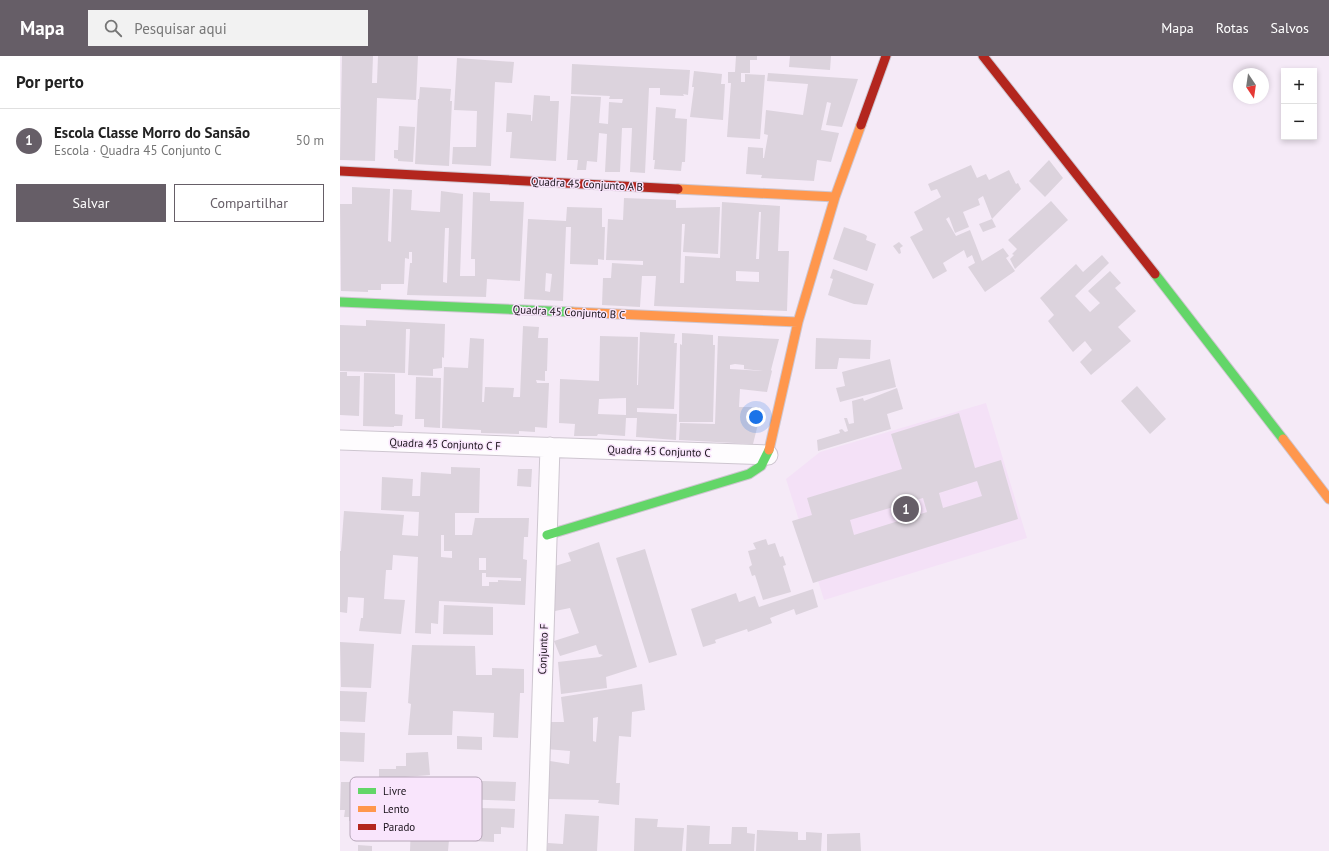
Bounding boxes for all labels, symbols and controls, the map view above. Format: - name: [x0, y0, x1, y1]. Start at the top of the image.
- search box: [88, 10, 368, 46]
- text: Mapa: [20, 16, 64, 40]
- icon: search: [102, 17, 124, 39]
- text: Pesquisar aqui: [134, 19, 227, 38]
- text: Mapa: [1161, 19, 1194, 37]
- text: Rotas: [1216, 19, 1249, 37]
- text: Salvos: [1271, 19, 1309, 37]
- north arrow: [1233, 68, 1269, 104]
- map controls: [1281, 68, 1317, 140]
- button: +: [1281, 68, 1317, 104]
- text: Por perto: [16, 71, 84, 93]
- button: −: [1281, 104, 1317, 140]
- text: Escola Classe Morro do Sansão: [54, 123, 250, 142]
- text: 1: [25, 132, 33, 149]
- text: 50 m: [296, 132, 324, 149]
- text: Escola · Quadra 45 Conjunto C: [54, 142, 222, 159]
- street label: Quadra 45 Conjunto A B: [531, 174, 643, 194]
- button: Salvar: [16, 184, 166, 222]
- button: Compartilhar: [174, 184, 324, 222]
- street label: Quadra 45 Conjunto B C: [512, 302, 626, 322]
- your location: [746, 407, 766, 427]
- street label: Quadra 45 Conjunto C F: [389, 435, 501, 453]
- street label: Quadra 45 Conjunto C: [607, 442, 711, 460]
- pin: 1: [893, 494, 919, 524]
- street label: Conjunto F: [535, 623, 551, 675]
- legend: [350, 777, 482, 841]
- text: Livre: [383, 784, 407, 798]
- text: Lento: [383, 802, 409, 816]
- text: Parado: [383, 820, 415, 834]

